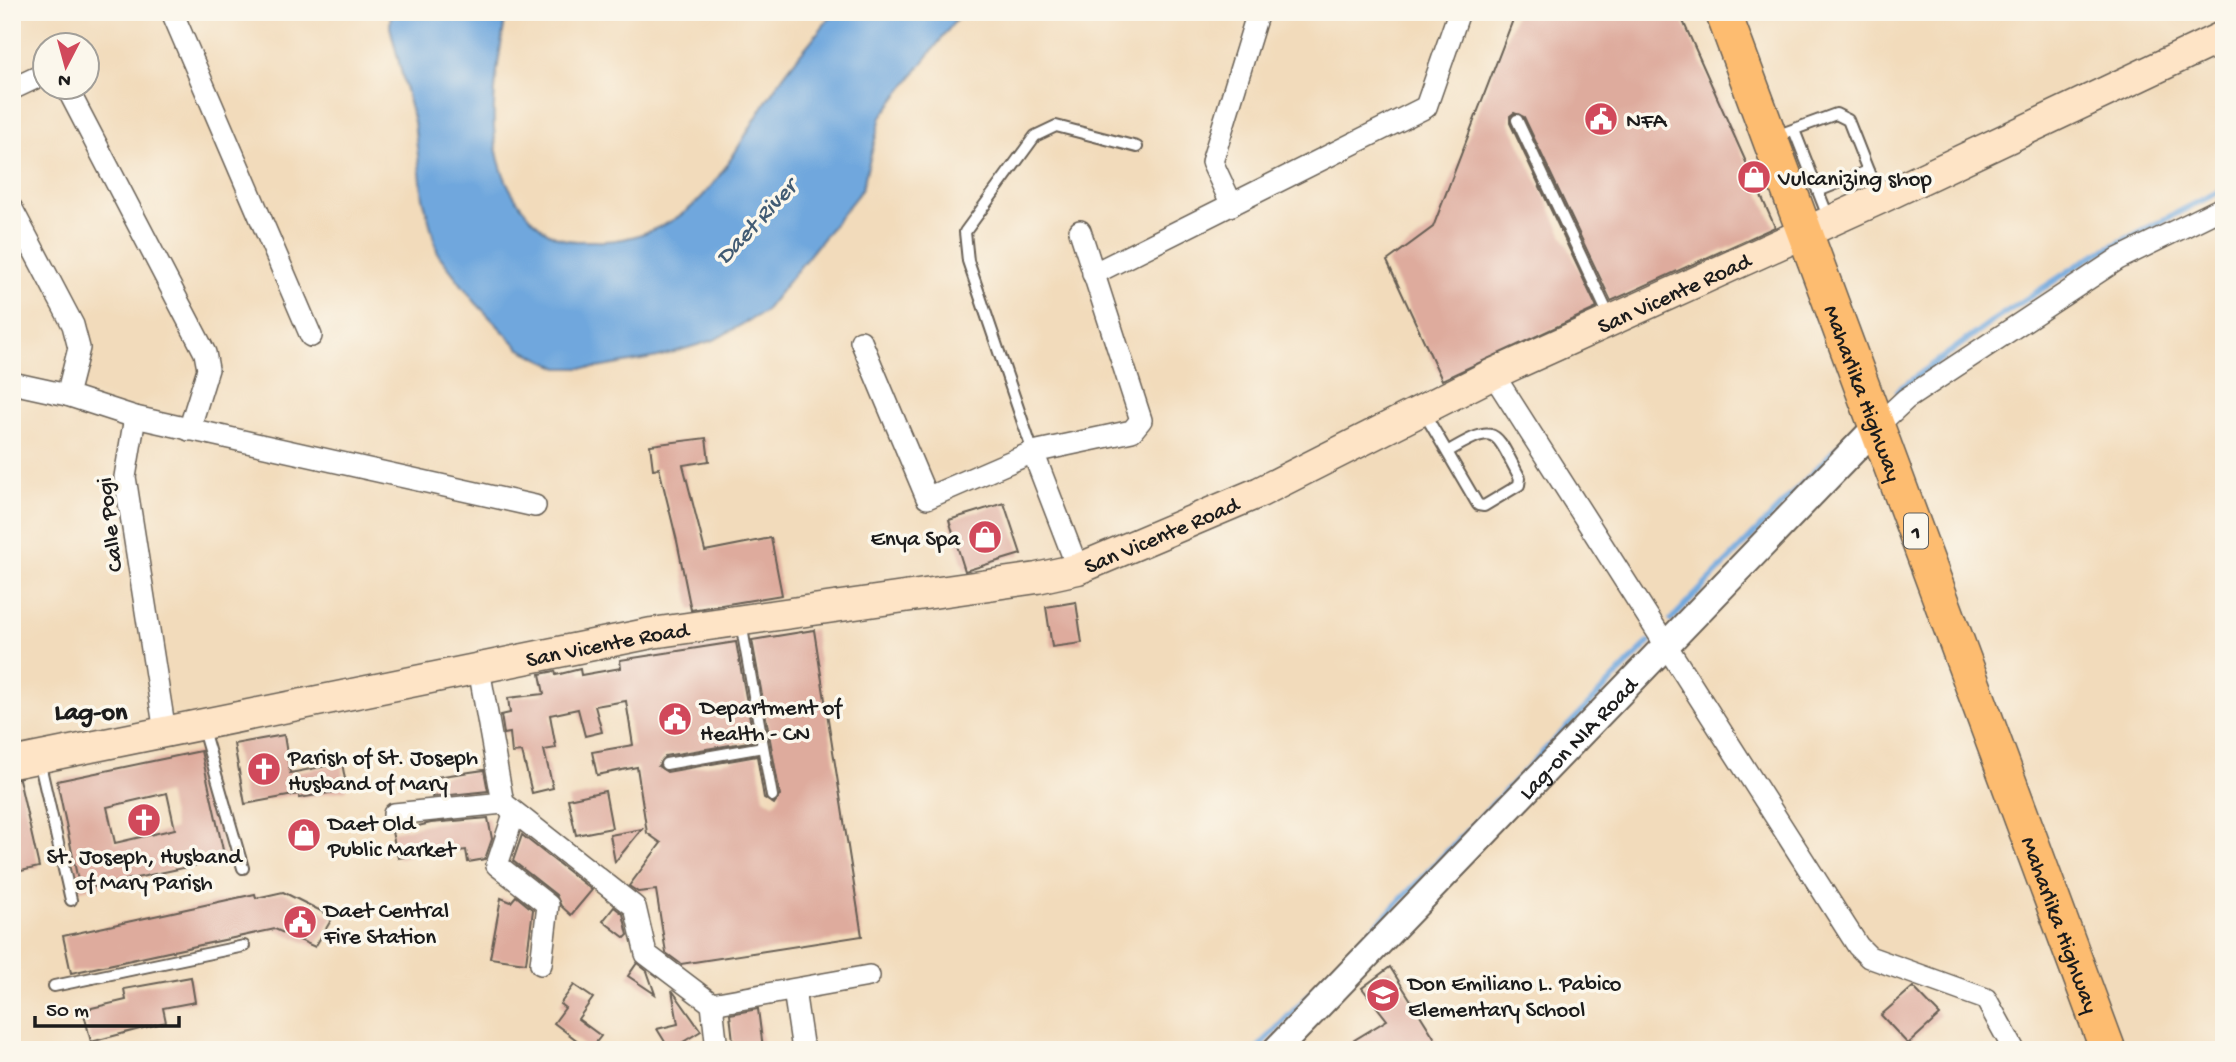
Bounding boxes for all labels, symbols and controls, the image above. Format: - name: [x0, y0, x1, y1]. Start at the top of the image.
- north arrow: [32, 32, 102, 102]
- text: N: [57, 67, 72, 92]
- public building icon: NFA: [1582, 100, 1620, 138]
- place label: NFA: [1626, 109, 1668, 136]
- shop icon: Vulcanizing shop: [1735, 158, 1773, 196]
- place label: Vulcanizing shop: [1777, 167, 1932, 194]
- water label: Daet River: [711, 171, 807, 272]
- street label: San Vicente Road: [1594, 248, 1757, 342]
- street label: Maharlika Highway: [1816, 302, 1906, 486]
- street label: Calle Pogi: [92, 476, 131, 574]
- street label: San Vicente Road: [1081, 492, 1245, 582]
- road number: 1: [1904, 514, 1928, 548]
- shop icon: Enya Spa: [966, 518, 1004, 556]
- place label: Enya Spa: [870, 527, 961, 554]
- street label: San Vicente Road: [524, 618, 692, 675]
- street label: Lag-on NIA Road: [1514, 672, 1646, 807]
- place label: Department of Health - CN: [698, 696, 843, 749]
- district label: Lag-on: [55, 699, 128, 730]
- public building icon: Department of Health - CN: [656, 700, 694, 738]
- place label: Parish of St. Joseph Husband of Mary: [287, 746, 478, 799]
- church icon: Parish of St. Joseph Husband of Mary: [245, 750, 283, 788]
- church icon: St. Joseph, Husband of Mary Parish: [125, 801, 163, 839]
- place label: Daet Old Public Market: [326, 812, 457, 865]
- shop icon: Daet Old Public Market: [285, 816, 323, 854]
- street label: Maharlika Highway: [2013, 834, 2103, 1017]
- place label: St. Joseph, Husband of Mary Parish: [46, 845, 243, 898]
- place label: Daet Central Fire Station: [322, 899, 449, 952]
- public building icon: Daet Central Fire Station: [281, 903, 319, 941]
- place label: Don Emiliano L. Pabico Elementary School: [1406, 972, 1622, 1025]
- school or university icon: Don Emiliano L. Pabico Elementary School: [1364, 976, 1402, 1014]
- scale bar: [35, 985, 178, 1029]
- text: 50 m: [46, 1000, 89, 1025]

